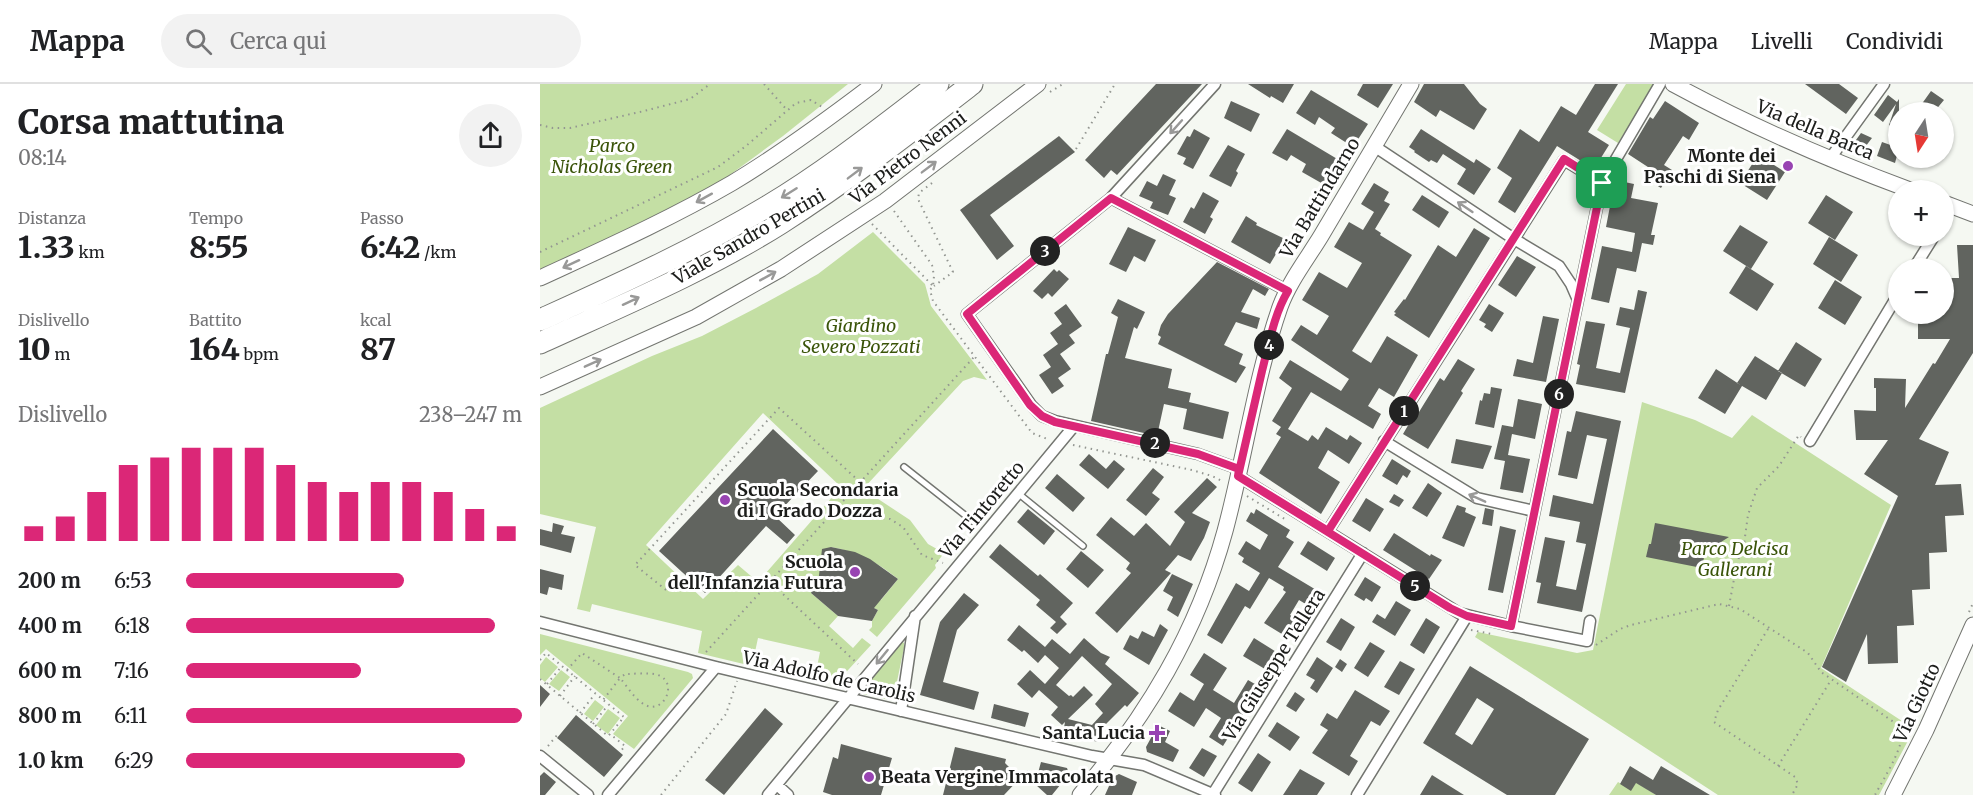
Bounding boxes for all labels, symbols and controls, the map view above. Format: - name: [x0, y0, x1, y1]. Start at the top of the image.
- search box: [161, 14, 581, 68]
- text: Mappa: [30, 23, 125, 59]
- icon: search: [182, 25, 215, 58]
- text: Cerca qui: [230, 27, 327, 55]
- text: Mappa: [1649, 28, 1718, 55]
- text: Livelli: [1751, 28, 1813, 55]
- text: Condividi: [1846, 28, 1943, 55]
- street label: Via della Barca: [1752, 94, 1878, 165]
- text: Corsa mattutina: [18, 102, 284, 143]
- north arrow: [1888, 102, 1954, 168]
- map controls: [1888, 102, 1954, 324]
- button: share: [459, 104, 522, 167]
- street label: Via Pietro Nenni: [844, 106, 971, 210]
- one-way arrow: [1169, 119, 1183, 134]
- street label: Via Battindarno: [1274, 133, 1365, 263]
- park label: Parco Nicholas Green: [551, 134, 673, 178]
- place label: Monte dei Paschi di Siena: [1643, 144, 1776, 188]
- text: 08:14: [18, 145, 66, 170]
- pin: [1576, 157, 1627, 208]
- marker: Monte dei Paschi di Siena: [1781, 159, 1795, 173]
- one-way arrow: [921, 161, 937, 173]
- icon: arrive: [1585, 166, 1618, 199]
- one-way arrow: [846, 167, 862, 179]
- button: +: [1888, 180, 1954, 246]
- street label: Viale Sandro Pertini: [668, 184, 829, 290]
- one-way arrow: [781, 187, 798, 199]
- one-way arrow: [696, 192, 713, 204]
- one-way arrow: [1457, 201, 1474, 213]
- text: Distanza: [18, 208, 86, 228]
- text: Tempo: [189, 208, 243, 228]
- text: Passo: [360, 208, 404, 228]
- text: 1.33: [18, 228, 75, 266]
- text: 8:55: [189, 228, 249, 266]
- text: 6:42: [360, 228, 420, 266]
- pin: 3: [1030, 236, 1060, 266]
- text: 3: [1040, 241, 1050, 261]
- text: km: [75, 242, 105, 262]
- text: /km: [420, 242, 456, 262]
- one-way arrow: [562, 258, 580, 270]
- button: −: [1888, 258, 1954, 324]
- one-way arrow: [759, 270, 776, 282]
- one-way arrow: [622, 295, 640, 306]
- text: Dislivello: [18, 310, 89, 330]
- text: Battito: [189, 310, 242, 330]
- text: kcal: [360, 310, 391, 330]
- park label: Giardino Severo Pozzati: [801, 314, 921, 358]
- text: 10: [18, 330, 51, 368]
- text: 164: [189, 330, 240, 368]
- text: 87: [360, 330, 396, 368]
- pin: 4: [1254, 330, 1284, 360]
- text: 4: [1264, 335, 1274, 355]
- text: m: [51, 344, 71, 364]
- text: bpm: [240, 344, 279, 364]
- one-way arrow: [584, 356, 602, 368]
- pin: 6: [1544, 379, 1574, 409]
- text: 6: [1554, 384, 1564, 404]
- pin: 1: [1389, 396, 1419, 426]
- text: 1: [1400, 401, 1408, 421]
- text: Dislivello: [18, 402, 107, 427]
- text: 238–247 m: [419, 402, 522, 427]
- pin: 2: [1140, 428, 1170, 458]
- text: 2: [1150, 433, 1160, 453]
- street label: Via Tintoretto: [934, 456, 1029, 564]
- place label: Scuola Secondaria di I Grado Dozza: [737, 478, 899, 522]
- one-way arrow: [1468, 491, 1486, 502]
- marker: Scuola Secondaria di I Grado Dozza: [718, 493, 732, 507]
- park label: Parco Delcisa Gallerani: [1681, 537, 1789, 581]
- place label: Scuola dell'Infanzia Futura: [668, 550, 843, 594]
- marker: Scuola dell'Infanzia Futura: [848, 565, 862, 579]
- text: 200 m: [18, 568, 81, 593]
- text: 6:53: [114, 568, 152, 593]
- pin: 5: [1400, 571, 1430, 601]
- text: 5: [1410, 576, 1420, 596]
- street label: Via Giuseppe Tellera: [1217, 584, 1330, 746]
- text: 400 m: [18, 613, 82, 638]
- text: 6:18: [114, 613, 150, 638]
- street label: Via Adolfo de Carolis: [739, 645, 918, 708]
- one-way arrow: [875, 649, 888, 665]
- text: 600 m: [18, 658, 82, 683]
- text: 7:16: [114, 658, 149, 683]
- street label: Via Giotto: [1888, 659, 1945, 747]
- text: 800 m: [18, 703, 82, 728]
- text: 6:11: [114, 703, 147, 728]
- place label: Santa Lucia: [1042, 721, 1145, 744]
- marker: Santa Lucia: [1150, 726, 1164, 740]
- text: 1.0 km: [18, 748, 84, 773]
- text: 6:29: [114, 748, 154, 773]
- place label: Beata Vergine Immacolata: [881, 765, 1114, 788]
- marker: Beata Vergine Immacolata: [862, 770, 876, 784]

